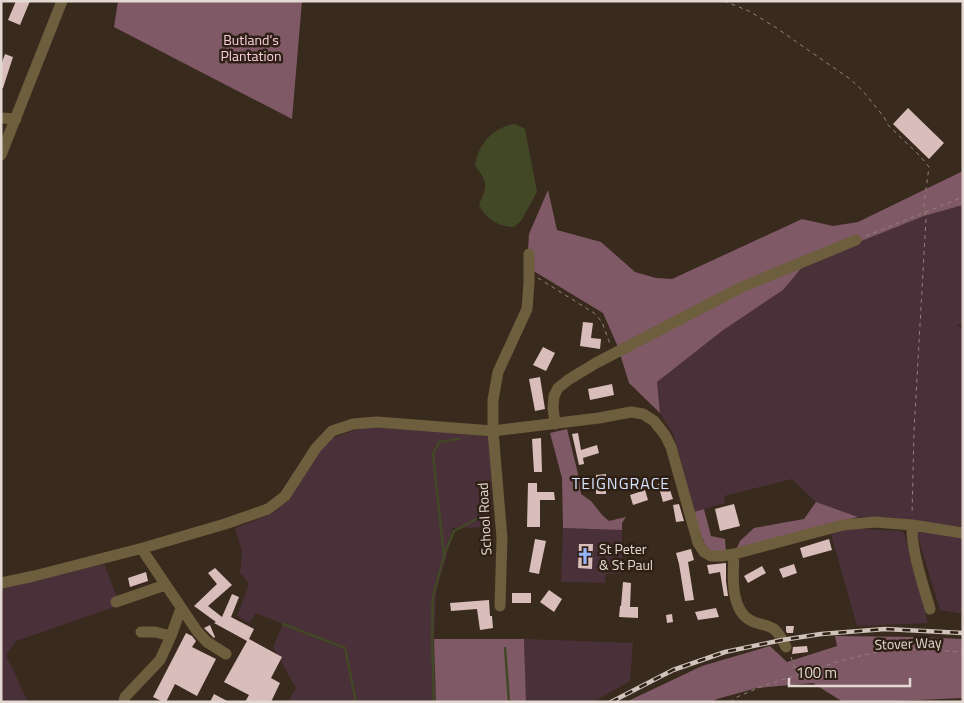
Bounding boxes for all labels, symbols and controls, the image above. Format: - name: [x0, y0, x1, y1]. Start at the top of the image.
- park label: Butland's Plantation: [221, 29, 281, 66]
- district label: TEIGNGRACE: [572, 471, 670, 495]
- street label: School Road: [472, 482, 496, 556]
- place label: St Peter & St Paul: [599, 538, 653, 575]
- church icon: St Peter & St Paul: [575, 546, 595, 566]
- street label: Stover Way: [874, 631, 942, 655]
- scale bar: [789, 656, 910, 688]
- text: 100 m: [796, 661, 837, 684]

